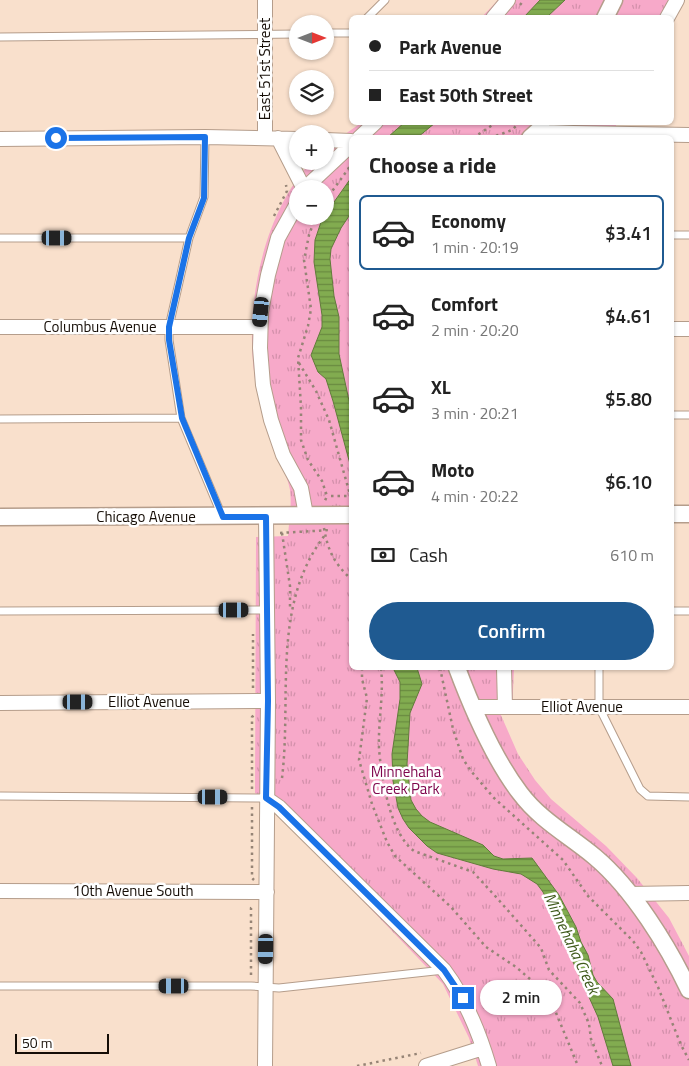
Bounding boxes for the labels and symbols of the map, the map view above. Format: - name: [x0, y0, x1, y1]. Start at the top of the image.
- north arrow: [289, 15, 334, 60]
- street label: East 51st Street: [253, 17, 276, 120]
- route start: [45, 127, 67, 149]
- car: [42, 231, 72, 246]
- car: [251, 296, 270, 328]
- street label: Columbus Avenue: [44, 315, 156, 338]
- street label: Chicago Avenue: [96, 505, 196, 528]
- car: [219, 603, 249, 618]
- street label: Elliot Avenue: [108, 690, 190, 713]
- car: [63, 695, 93, 710]
- street label: Elliot Avenue: [541, 695, 623, 718]
- park label: Minnehaha Creek Park: [371, 760, 442, 800]
- car: [198, 790, 228, 805]
- street label: 10th Avenue South: [73, 879, 193, 902]
- water label: Minnehaha Creek: [538, 888, 607, 999]
- car: [258, 934, 273, 964]
- car: [159, 979, 189, 994]
- callout: 2 min: [480, 980, 563, 1016]
- route end: [452, 987, 474, 1009]
- scale bar: [15, 1031, 109, 1054]

